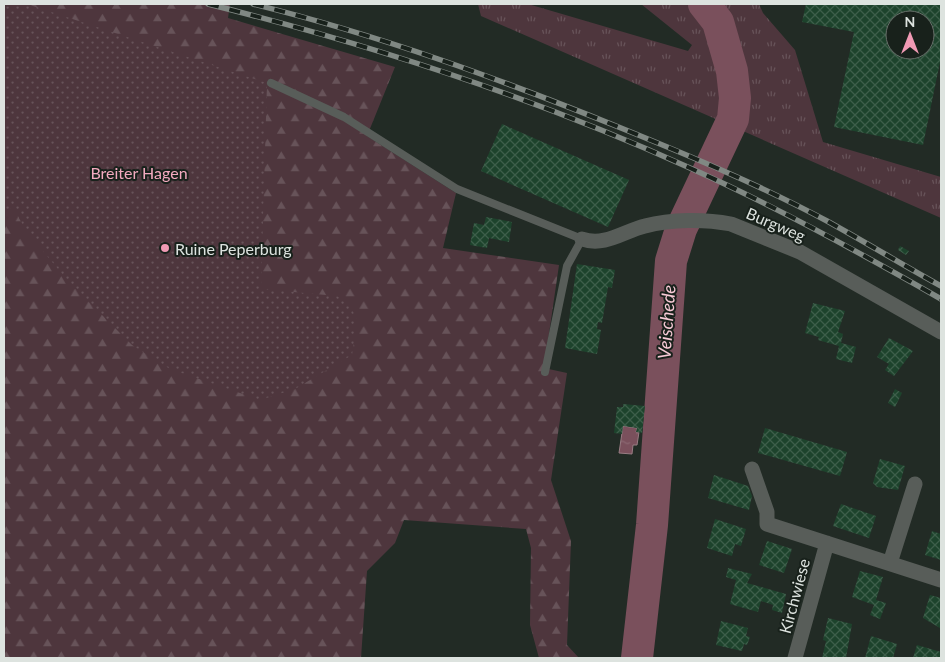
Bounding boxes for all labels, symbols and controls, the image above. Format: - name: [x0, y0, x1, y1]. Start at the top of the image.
- north arrow: [885, 10, 935, 60]
- text: N: [905, 13, 915, 30]
- park label: Breiter Hagen: [90, 163, 188, 182]
- street label: Burgweg: [744, 203, 808, 245]
- place label: Ruine Peperburg: [175, 239, 292, 258]
- marker: Ruine Peperburg: [159, 242, 171, 254]
- water label: Veischede: [652, 284, 680, 360]
- street label: Kirchwiese: [775, 556, 813, 636]

